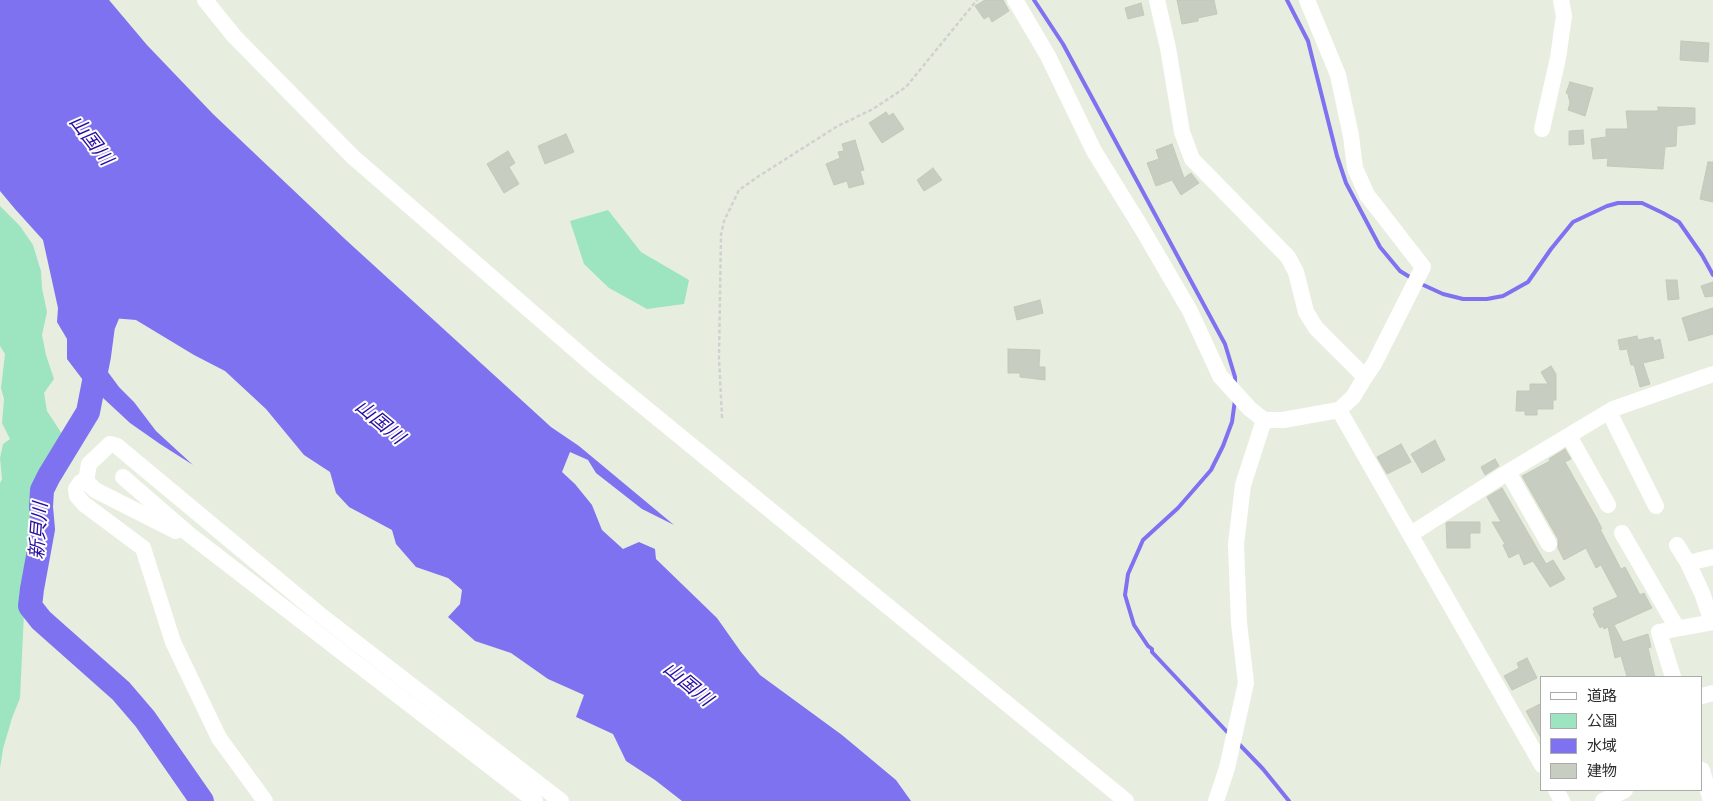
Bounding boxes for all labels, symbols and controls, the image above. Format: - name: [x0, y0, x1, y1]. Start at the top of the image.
- water label: 山国川: [63, 112, 117, 170]
- water label: 山国川: [350, 396, 408, 450]
- water label: 新貝川: [27, 502, 53, 560]
- water label: 山国川: [658, 658, 716, 712]
- legend: [1540, 676, 1703, 791]
- text: 道路: [1587, 685, 1617, 706]
- text: 公園: [1587, 710, 1617, 731]
- text: 水域: [1587, 735, 1617, 756]
- text: 建物: [1587, 760, 1617, 781]

